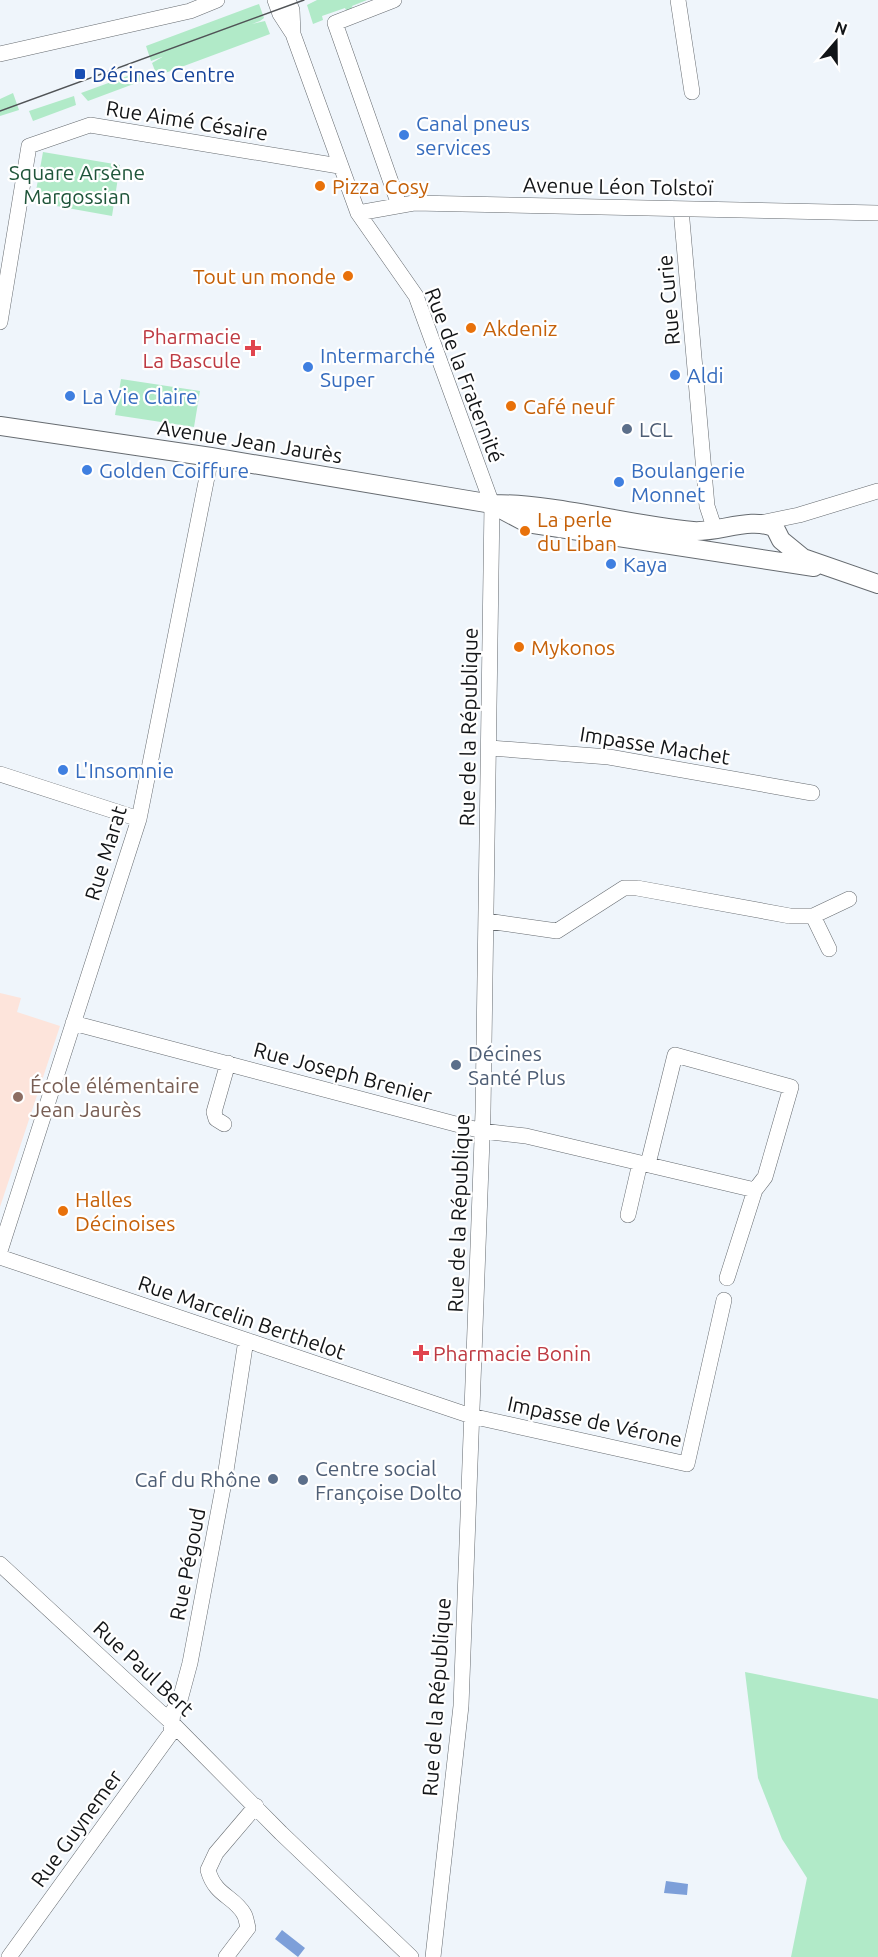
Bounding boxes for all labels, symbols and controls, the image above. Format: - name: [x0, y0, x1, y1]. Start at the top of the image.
- north arrow: [806, 12, 866, 72]
- text: N: [832, 17, 850, 38]
- place label: Décines Centre: [92, 62, 235, 86]
- marker: Décines Centre: [73, 67, 87, 81]
- street label: Rue Aimé Césaire: [104, 95, 270, 145]
- place label: Canal pneus services: [416, 111, 530, 159]
- marker: Canal pneus services: [397, 128, 411, 142]
- park label: Square Arsène Margossian: [9, 160, 145, 208]
- street label: Avenue Léon Tolstoï: [523, 172, 714, 200]
- place label: Pizza Cosy: [332, 174, 429, 198]
- marker: Pizza Cosy: [313, 179, 327, 193]
- street label: Rue Curie: [652, 254, 684, 346]
- place label: Tout un monde: [193, 264, 336, 288]
- marker: Tout un monde: [341, 269, 355, 283]
- street label: Rue de la Fraternité: [421, 284, 509, 466]
- place label: Akdeniz: [483, 316, 558, 340]
- marker: Akdeniz: [464, 321, 478, 335]
- place label: Pharmacie La Bascule: [142, 324, 241, 372]
- marker: Pharmacie La Bascule: [246, 341, 260, 355]
- place label: Intermarché Super: [320, 343, 435, 391]
- marker: Intermarché Super: [301, 360, 315, 374]
- place label: Aldi: [687, 363, 724, 387]
- marker: Aldi: [668, 368, 682, 382]
- place label: La Vie Claire: [82, 384, 198, 408]
- marker: La Vie Claire: [63, 389, 77, 403]
- place label: Café neuf: [523, 394, 616, 418]
- marker: Café neuf: [504, 399, 518, 413]
- street label: Avenue Jean Jaurès: [156, 415, 344, 467]
- place label: LCL: [639, 417, 673, 441]
- marker: LCL: [620, 422, 634, 436]
- place label: Golden Coiffure: [99, 458, 249, 482]
- place label: Boulangerie Monnet: [631, 458, 745, 506]
- marker: Golden Coiffure: [80, 463, 94, 477]
- marker: Boulangerie Monnet: [612, 475, 626, 489]
- place label: La perle du Liban: [537, 507, 617, 555]
- marker: La perle du Liban: [518, 524, 532, 538]
- place label: Kaya: [623, 552, 667, 576]
- marker: Kaya: [604, 557, 618, 571]
- street label: Rue de la République: [454, 627, 482, 827]
- place label: Mykonos: [531, 635, 615, 659]
- marker: Mykonos: [512, 640, 526, 654]
- street label: Impasse Machet: [578, 721, 732, 769]
- place label: L'Insomnie: [75, 758, 174, 782]
- marker: L'Insomnie: [56, 763, 70, 777]
- street label: Rue Marat: [79, 803, 131, 903]
- street label: Rue Joseph Brenier: [251, 1037, 435, 1107]
- place label: Décines Santé Plus: [468, 1041, 566, 1089]
- marker: Décines Santé Plus: [449, 1058, 463, 1072]
- place label: École élémentaire Jean Jaurès: [30, 1073, 200, 1121]
- marker: École élémentaire Jean Jaurès: [11, 1090, 25, 1104]
- street label: Rue de la République: [443, 1113, 473, 1313]
- place label: Halles Décinoises: [75, 1187, 176, 1235]
- marker: Halles Décinoises: [56, 1204, 70, 1218]
- street label: Rue Marcelin Berthelot: [135, 1270, 349, 1364]
- place label: Pharmacie Bonin: [433, 1341, 591, 1365]
- marker: Pharmacie Bonin: [414, 1346, 428, 1360]
- street label: Impasse de Vérone: [506, 1391, 684, 1451]
- place label: Centre social Françoise Dolto: [315, 1456, 462, 1504]
- place label: Caf du Rhône: [134, 1467, 261, 1491]
- marker: Caf du Rhône: [266, 1472, 280, 1486]
- marker: Centre social Françoise Dolto: [296, 1473, 310, 1487]
- street label: Rue Pégoud: [164, 1506, 210, 1622]
- street label: Rue de la République: [417, 1597, 455, 1797]
- street label: Rue Paul Bert: [89, 1616, 199, 1720]
- street label: Rue Guynemer: [26, 1765, 127, 1891]

